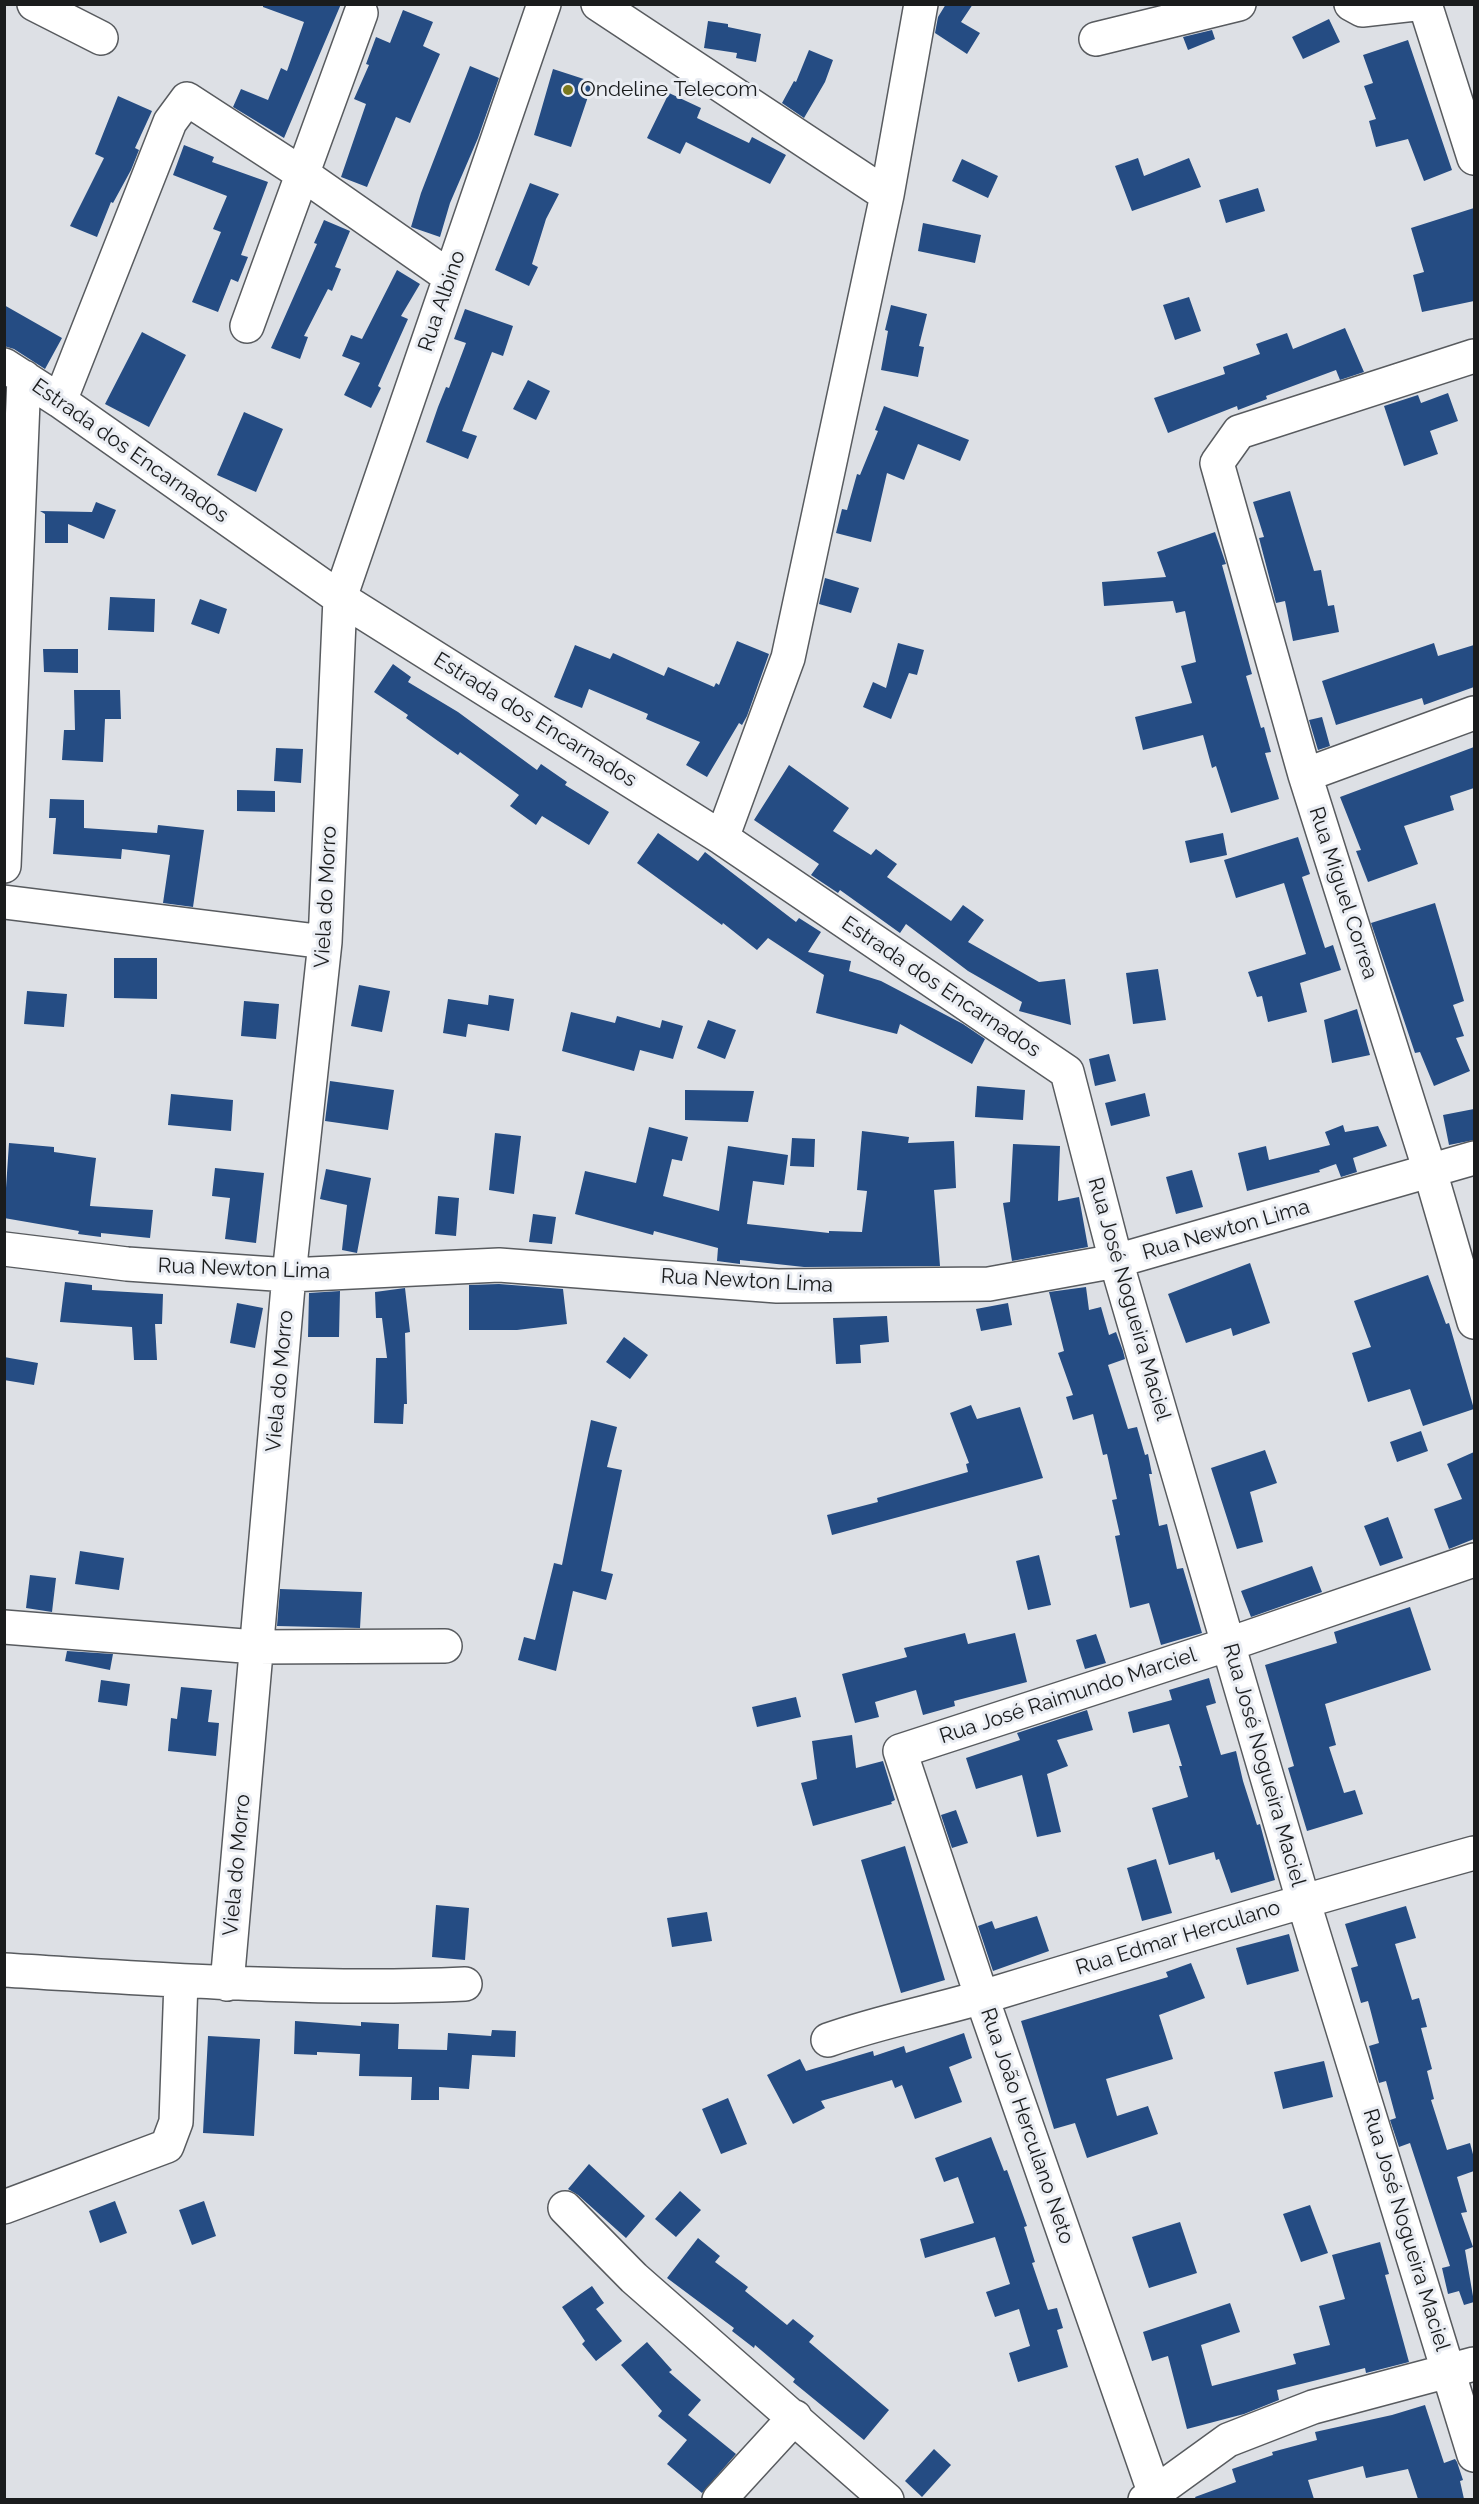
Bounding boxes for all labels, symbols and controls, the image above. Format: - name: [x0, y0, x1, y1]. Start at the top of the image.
- place label: Ondeline Telecom: [580, 77, 758, 103]
- marker: Ondeline Telecom: [561, 83, 575, 97]
- street label: Rua Albino: [413, 247, 471, 355]
- street label: Estrada dos Encarnados: [27, 373, 233, 529]
- street label: Estrada dos Encarnados: [429, 647, 641, 793]
- street label: Rua Miguel Correa: [1303, 804, 1383, 982]
- street label: Viela do Morro: [310, 825, 342, 969]
- street label: Estrada dos Encarnados: [837, 911, 1045, 1063]
- street label: Rua José Nogueira Maciel: [1082, 1174, 1176, 1424]
- street label: Rua Newton Lima: [1140, 1194, 1312, 1266]
- street label: Rua Newton Lima: [157, 1253, 331, 1285]
- street label: Rua Newton Lima: [660, 1264, 834, 1298]
- street label: Viela do Morro: [261, 1309, 299, 1453]
- street label: Rua José Nogueira Maciel: [1217, 1640, 1311, 1890]
- street label: Rua José Raimundo Marciel: [936, 1643, 1200, 1749]
- street label: Viela do Morro: [218, 1793, 256, 1937]
- street label: Rua Edmar Herculano: [1073, 1895, 1283, 1981]
- street label: Rua João Herculano Neto: [975, 2005, 1079, 2247]
- street label: Rua José Nogueira Maciel: [1357, 2106, 1455, 2354]

